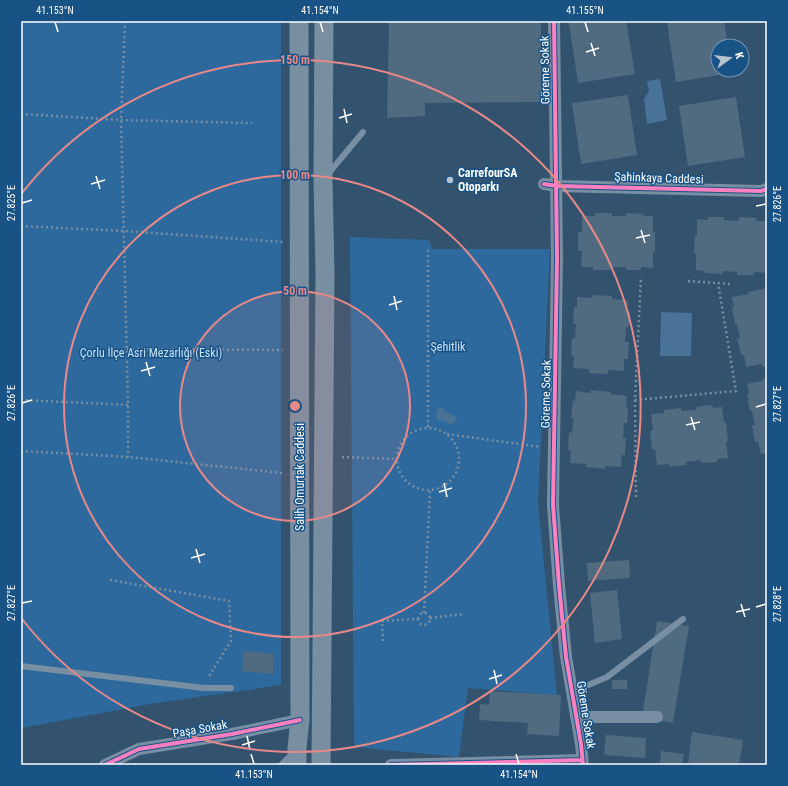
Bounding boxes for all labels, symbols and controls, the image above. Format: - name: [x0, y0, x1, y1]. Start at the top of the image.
- text: 41.153°N: [36, 5, 74, 16]
- text: 41.154°N: [301, 5, 339, 16]
- text: 41.155°N: [566, 5, 604, 16]
- street label: Göreme Sokak: [537, 35, 553, 104]
- north arrow: [710, 38, 750, 78]
- text: K: [732, 51, 746, 61]
- text: 150 m: [280, 53, 310, 67]
- place label: CarrefourSA Otoparkı: [458, 166, 518, 194]
- text: 100 m: [280, 168, 310, 182]
- street label: Şahinkaya Caddesi: [614, 169, 704, 187]
- marker: CarrefourSA Otoparkı: [445, 175, 455, 185]
- text: 27.825°E: [6, 185, 17, 221]
- text: 27.826°E: [772, 186, 783, 222]
- text: 50 m: [283, 284, 307, 298]
- park label: Şehitlik: [431, 340, 466, 354]
- park label: Çorlu İlçe Asri Mezarlığı (Eski): [80, 345, 222, 360]
- street label: Göreme Sokak: [538, 359, 554, 428]
- text: 27.826°E: [6, 385, 17, 421]
- text: 27.827°E: [772, 386, 783, 422]
- centre of rings: [288, 399, 302, 413]
- street label: Salih Omurtak Caddesi: [293, 423, 307, 531]
- text: 27.827°E: [6, 585, 17, 621]
- text: 27.828°E: [772, 586, 783, 622]
- street label: Göreme Sokak: [574, 680, 598, 751]
- street label: Paşa Sokak: [172, 717, 229, 741]
- text: 41.153°N: [235, 769, 273, 780]
- text: 41.154°N: [500, 769, 538, 780]

